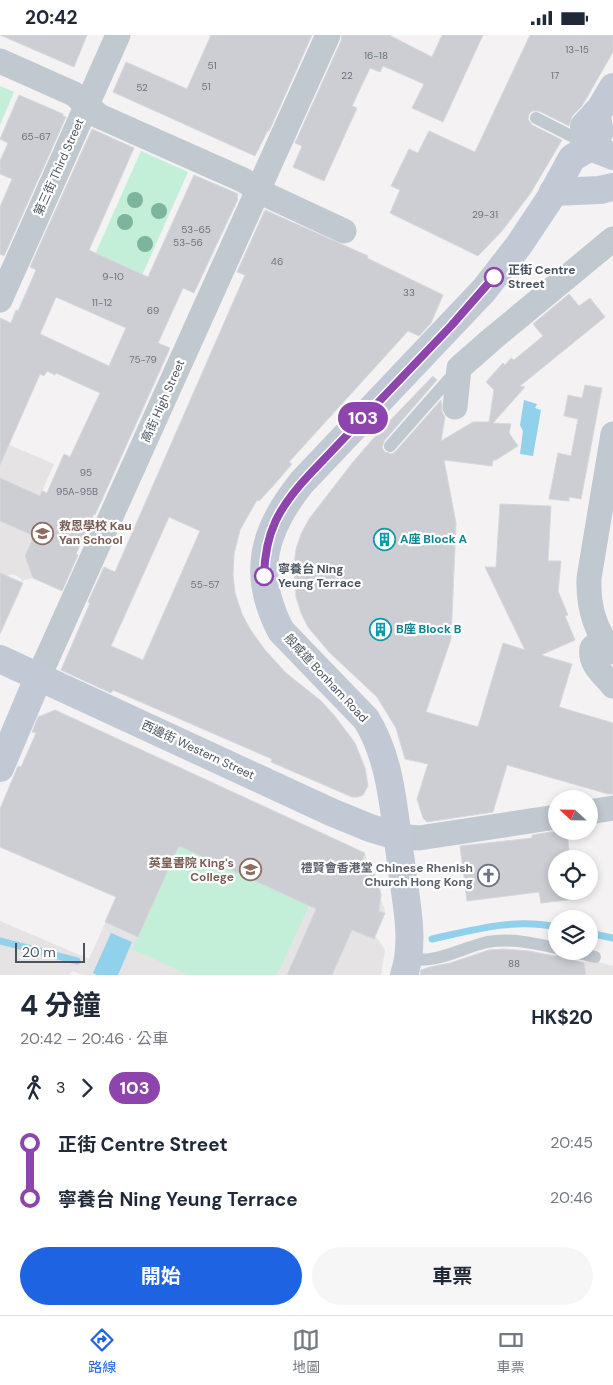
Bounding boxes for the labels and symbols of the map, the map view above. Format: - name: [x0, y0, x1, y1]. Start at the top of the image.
- house number: 13-15: [565, 43, 589, 56]
- house number: 16-18: [364, 49, 388, 62]
- house number: 51: [207, 59, 217, 72]
- house number: 22: [341, 69, 353, 82]
- house number: 17: [551, 69, 559, 82]
- house number: 51: [201, 80, 211, 93]
- house number: 52: [136, 81, 148, 94]
- street label: 第三街 Third Street: [30, 116, 88, 218]
- house number: 65-67: [22, 130, 50, 143]
- house number: 29-31: [472, 208, 498, 221]
- house number: 53-65: [181, 223, 211, 236]
- house number: 53-56: [173, 236, 203, 249]
- house number: 46: [271, 255, 283, 268]
- place label: 正街 Centre Street: [508, 262, 576, 292]
- marker: 正街 Centre Street: [484, 267, 504, 287]
- house number: 9-10: [102, 270, 124, 283]
- house number: 33: [403, 286, 415, 299]
- house number: 11-12: [92, 296, 113, 309]
- house number: 69: [147, 304, 159, 317]
- house number: 75-79: [129, 353, 157, 366]
- street label: 高街 High Street: [138, 357, 189, 445]
- line badge: 103: [334, 402, 392, 434]
- house number: 95: [80, 466, 92, 479]
- house number: 95A-95B: [56, 485, 98, 498]
- place label: 救恩學校 Kau Yan School: [59, 518, 132, 548]
- school or university icon: 救恩學校 Kau Yan School: [31, 521, 55, 545]
- building icon: A座 Block A: [372, 527, 396, 551]
- place label: A座 Block A: [400, 531, 468, 547]
- place label: 寧養台 Ning Yeung Terrace: [278, 561, 361, 591]
- marker: 寧養台 Ning Yeung Terrace: [254, 566, 274, 586]
- house number: 55-57: [191, 578, 219, 591]
- building icon: B座 Block B: [368, 617, 392, 641]
- place label: B座 Block B: [396, 621, 462, 637]
- street label: 般咸道 Bonham Road: [281, 630, 371, 726]
- street label: 西邊街 Western Street: [139, 717, 257, 783]
- north arrow: [548, 790, 598, 840]
- place label: 英皇書院 King's College: [149, 855, 234, 885]
- school or university icon: 英皇書院 King's College: [238, 858, 262, 882]
- place label: 禮賢會香港堂 Chinese Rhenish Church Hong Kong: [301, 860, 473, 890]
- church icon: 禮賢會香港堂 Chinese Rhenish Church Hong Kong: [477, 863, 501, 887]
- scale bar: [15, 940, 85, 963]
- house number: 88: [508, 957, 520, 970]

